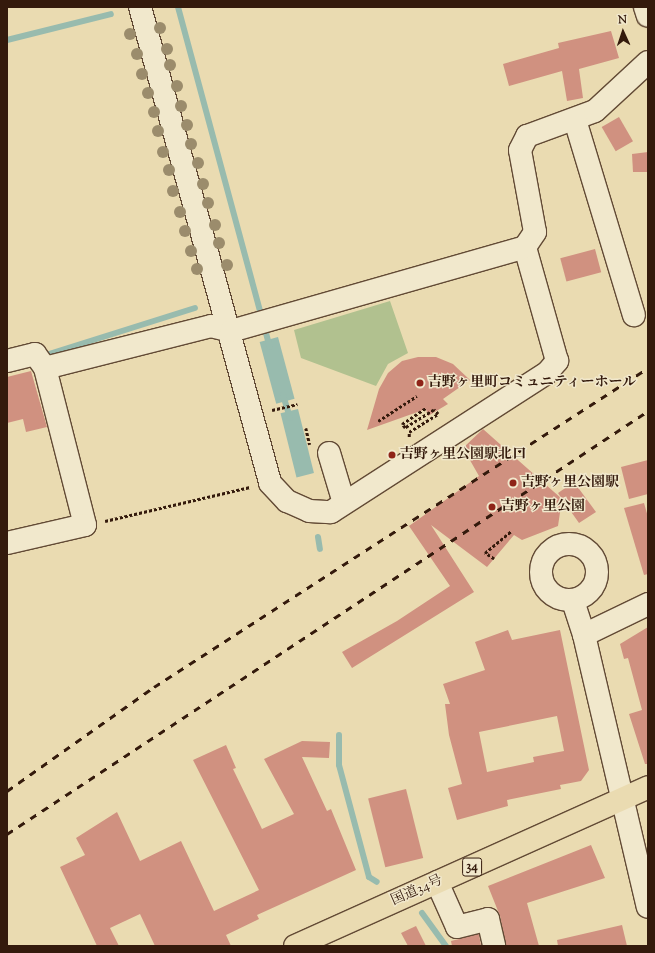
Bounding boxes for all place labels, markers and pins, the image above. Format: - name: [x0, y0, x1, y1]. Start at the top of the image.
- place label: 吉野ヶ里町コミュニティーホール: [428, 375, 638, 391]
- marker: 吉野ヶ里町コミュニティーホール: [415, 378, 425, 388]
- place label: 吉野ヶ里公園駅北口: [400, 447, 526, 463]
- marker: 吉野ヶ里公園駅北口: [387, 450, 397, 460]
- place label: 吉野ヶ里公園駅: [521, 475, 619, 491]
- marker: 吉野ヶ里公園駅: [508, 478, 518, 488]
- place label: 吉野ヶ里公園: [501, 499, 585, 515]
- marker: 吉野ヶ里公園: [486, 501, 498, 513]

